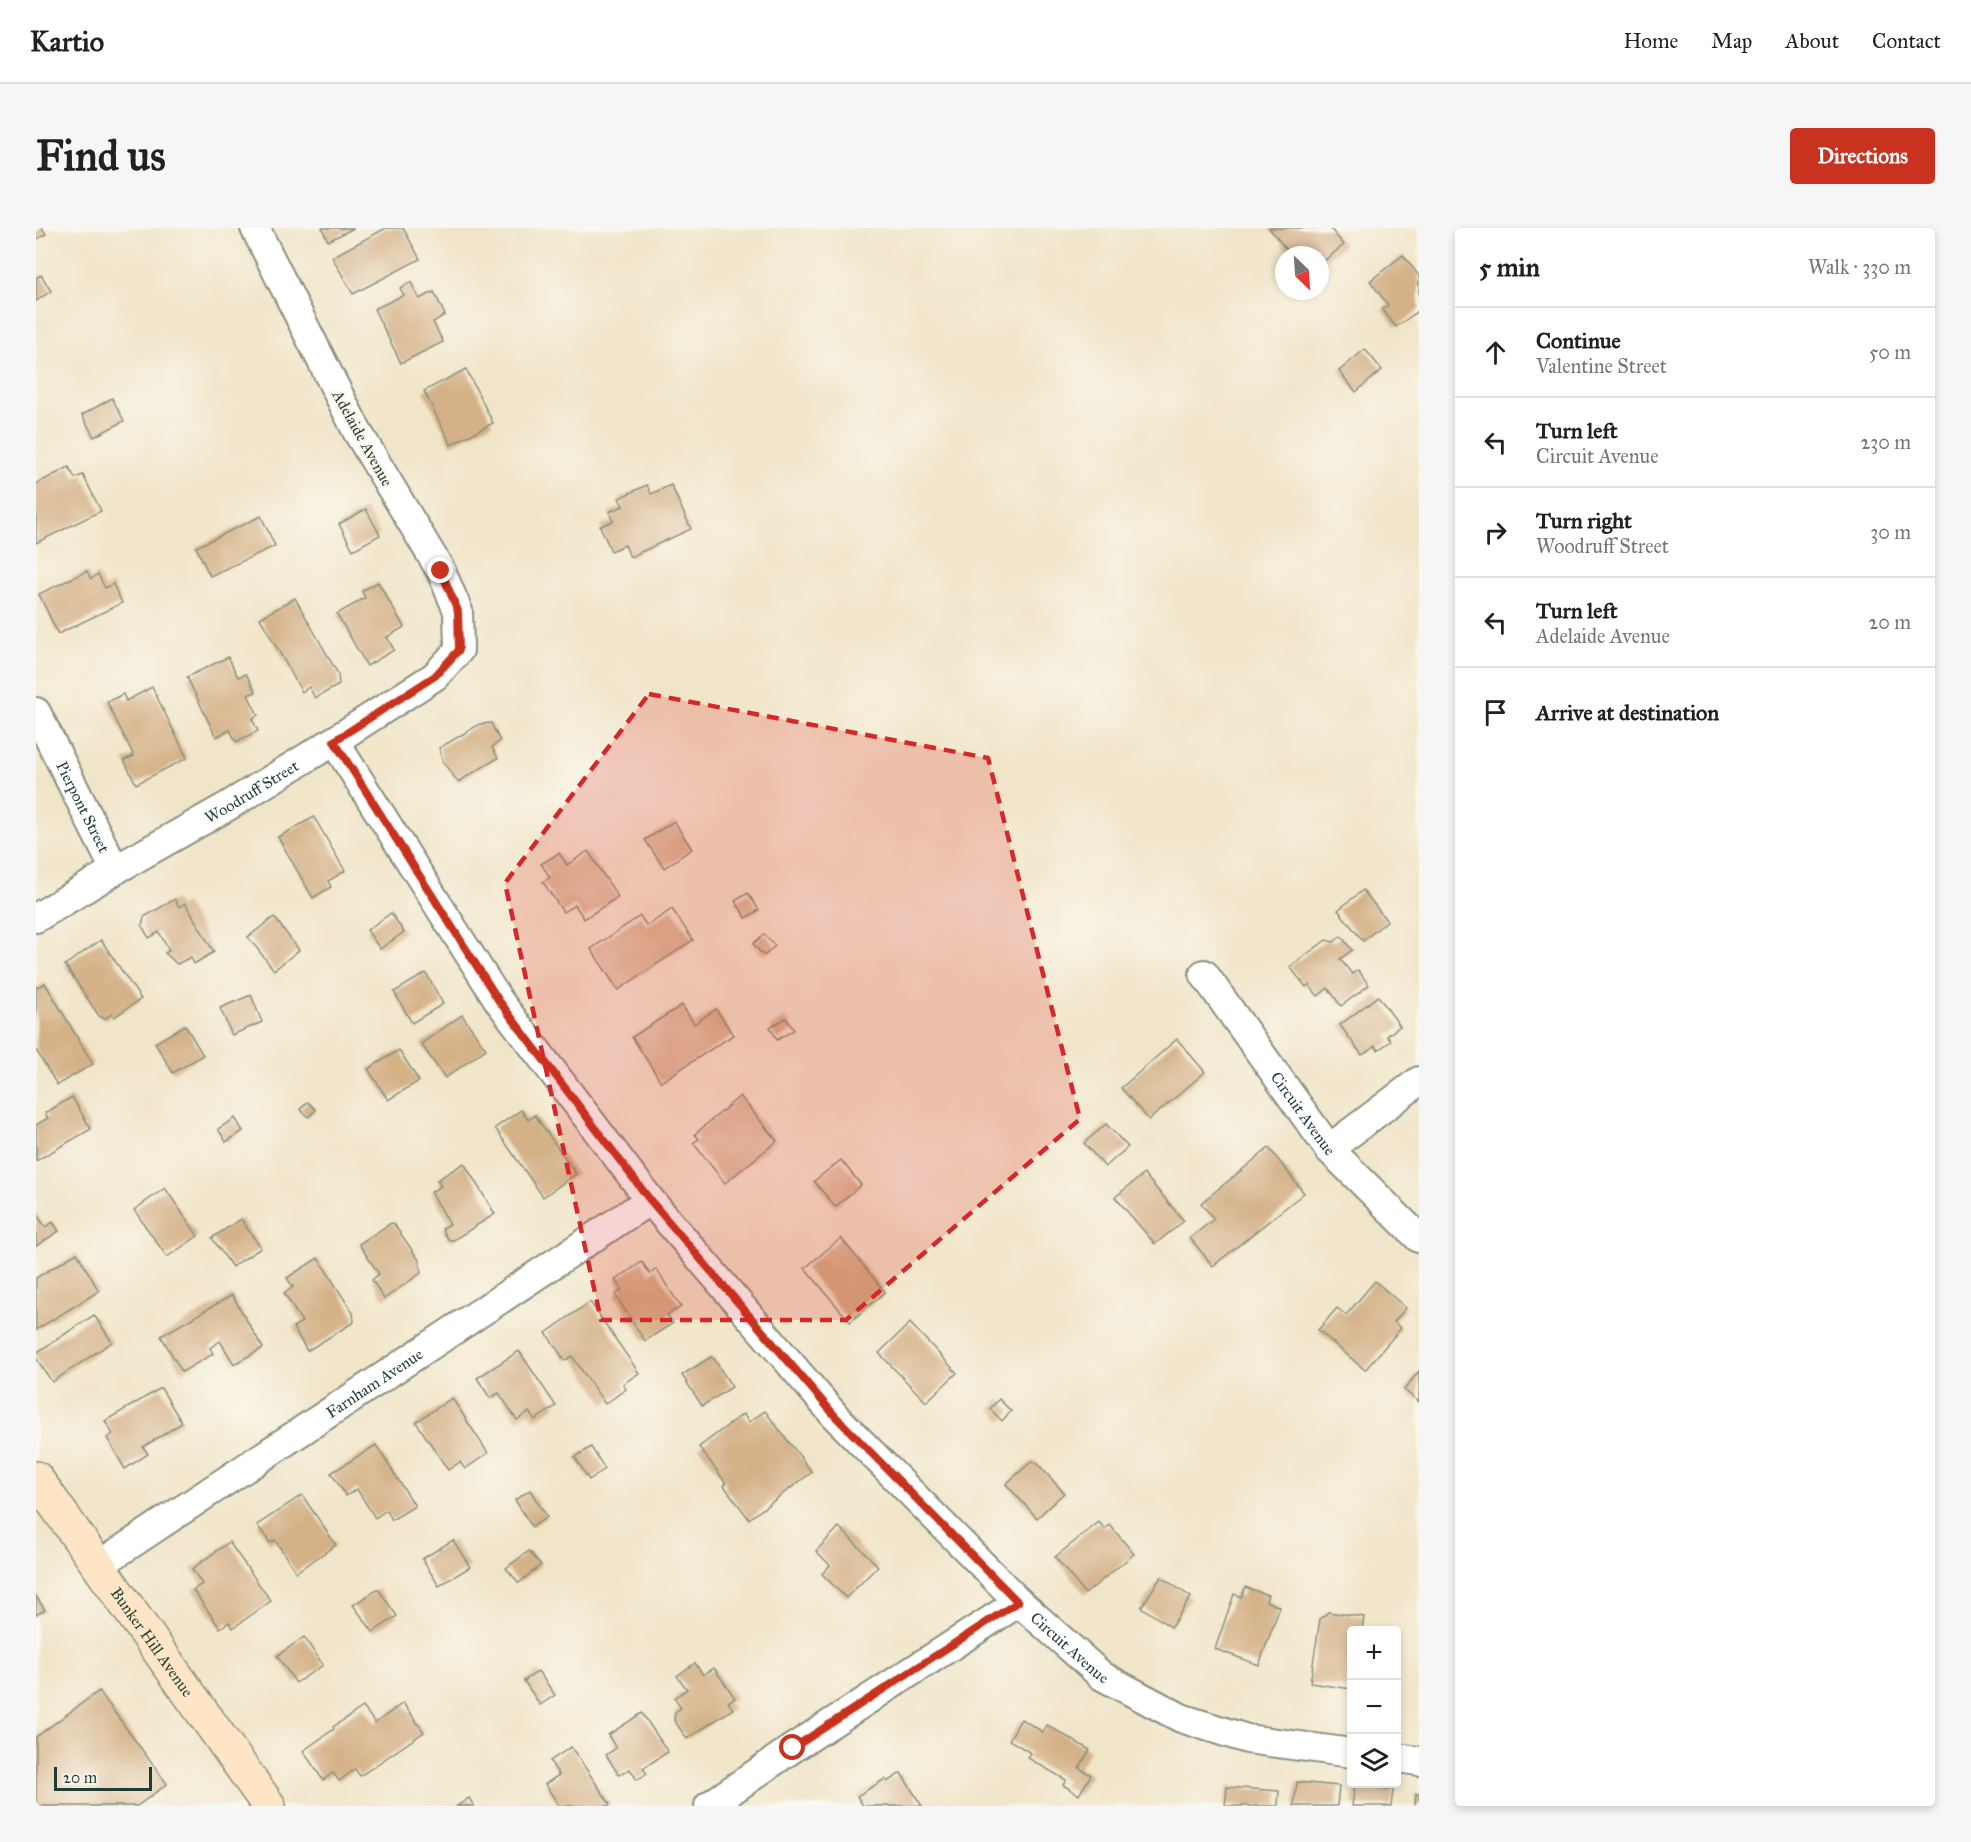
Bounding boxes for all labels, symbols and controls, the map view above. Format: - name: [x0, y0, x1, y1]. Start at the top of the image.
- text: Kartio: [30, 24, 104, 59]
- text: Home: [1623, 28, 1678, 54]
- text: Map: [1711, 28, 1752, 54]
- text: About: [1785, 28, 1839, 54]
- text: Contact: [1872, 28, 1941, 54]
- button: Directions: [1790, 128, 1935, 184]
- text: Find us: [36, 130, 166, 182]
- north arrow: [1275, 246, 1329, 300]
- text: 5 min: [1479, 251, 1540, 283]
- text: Walk · 330 m: [1808, 255, 1911, 279]
- text: Continue: [1536, 327, 1621, 354]
- icon: ahead: [1479, 336, 1512, 369]
- text: 50 m: [1869, 340, 1911, 364]
- text: Valentine Street: [1536, 354, 1667, 378]
- street label: Adelaide Avenue: [328, 386, 397, 490]
- text: Turn left: [1536, 417, 1618, 444]
- icon: left: [1479, 426, 1512, 459]
- text: 230 m: [1860, 430, 1911, 454]
- text: Circuit Avenue: [1536, 444, 1658, 468]
- text: Turn right: [1536, 507, 1632, 534]
- icon: right: [1479, 516, 1512, 549]
- text: 30 m: [1870, 520, 1911, 544]
- text: Woodruff Street: [1536, 534, 1669, 558]
- route end: [427, 557, 453, 583]
- text: Turn left: [1536, 597, 1618, 624]
- icon: left: [1479, 606, 1512, 639]
- text: 20 m: [1868, 610, 1911, 634]
- text: Adelaide Avenue: [1536, 624, 1670, 648]
- icon: arrive: [1479, 696, 1512, 729]
- text: Arrive at destination: [1536, 699, 1719, 726]
- street label: Woodruff Street: [201, 756, 302, 827]
- street label: Pierpont Street: [52, 758, 114, 856]
- street label: Circuit Avenue: [1267, 1068, 1339, 1160]
- street label: Farnham Avenue: [322, 1344, 427, 1422]
- street label: Bunker Hill Avenue: [107, 1584, 197, 1701]
- street label: Circuit Avenue: [1027, 1608, 1112, 1688]
- map controls: [1347, 1626, 1401, 1788]
- button: +: [1347, 1626, 1401, 1680]
- button: −: [1347, 1680, 1401, 1734]
- route start: [779, 1734, 805, 1760]
- button: layers: [1347, 1734, 1401, 1788]
- scale bar: [54, 1764, 152, 1792]
- text: 20 m: [63, 1768, 97, 1787]

